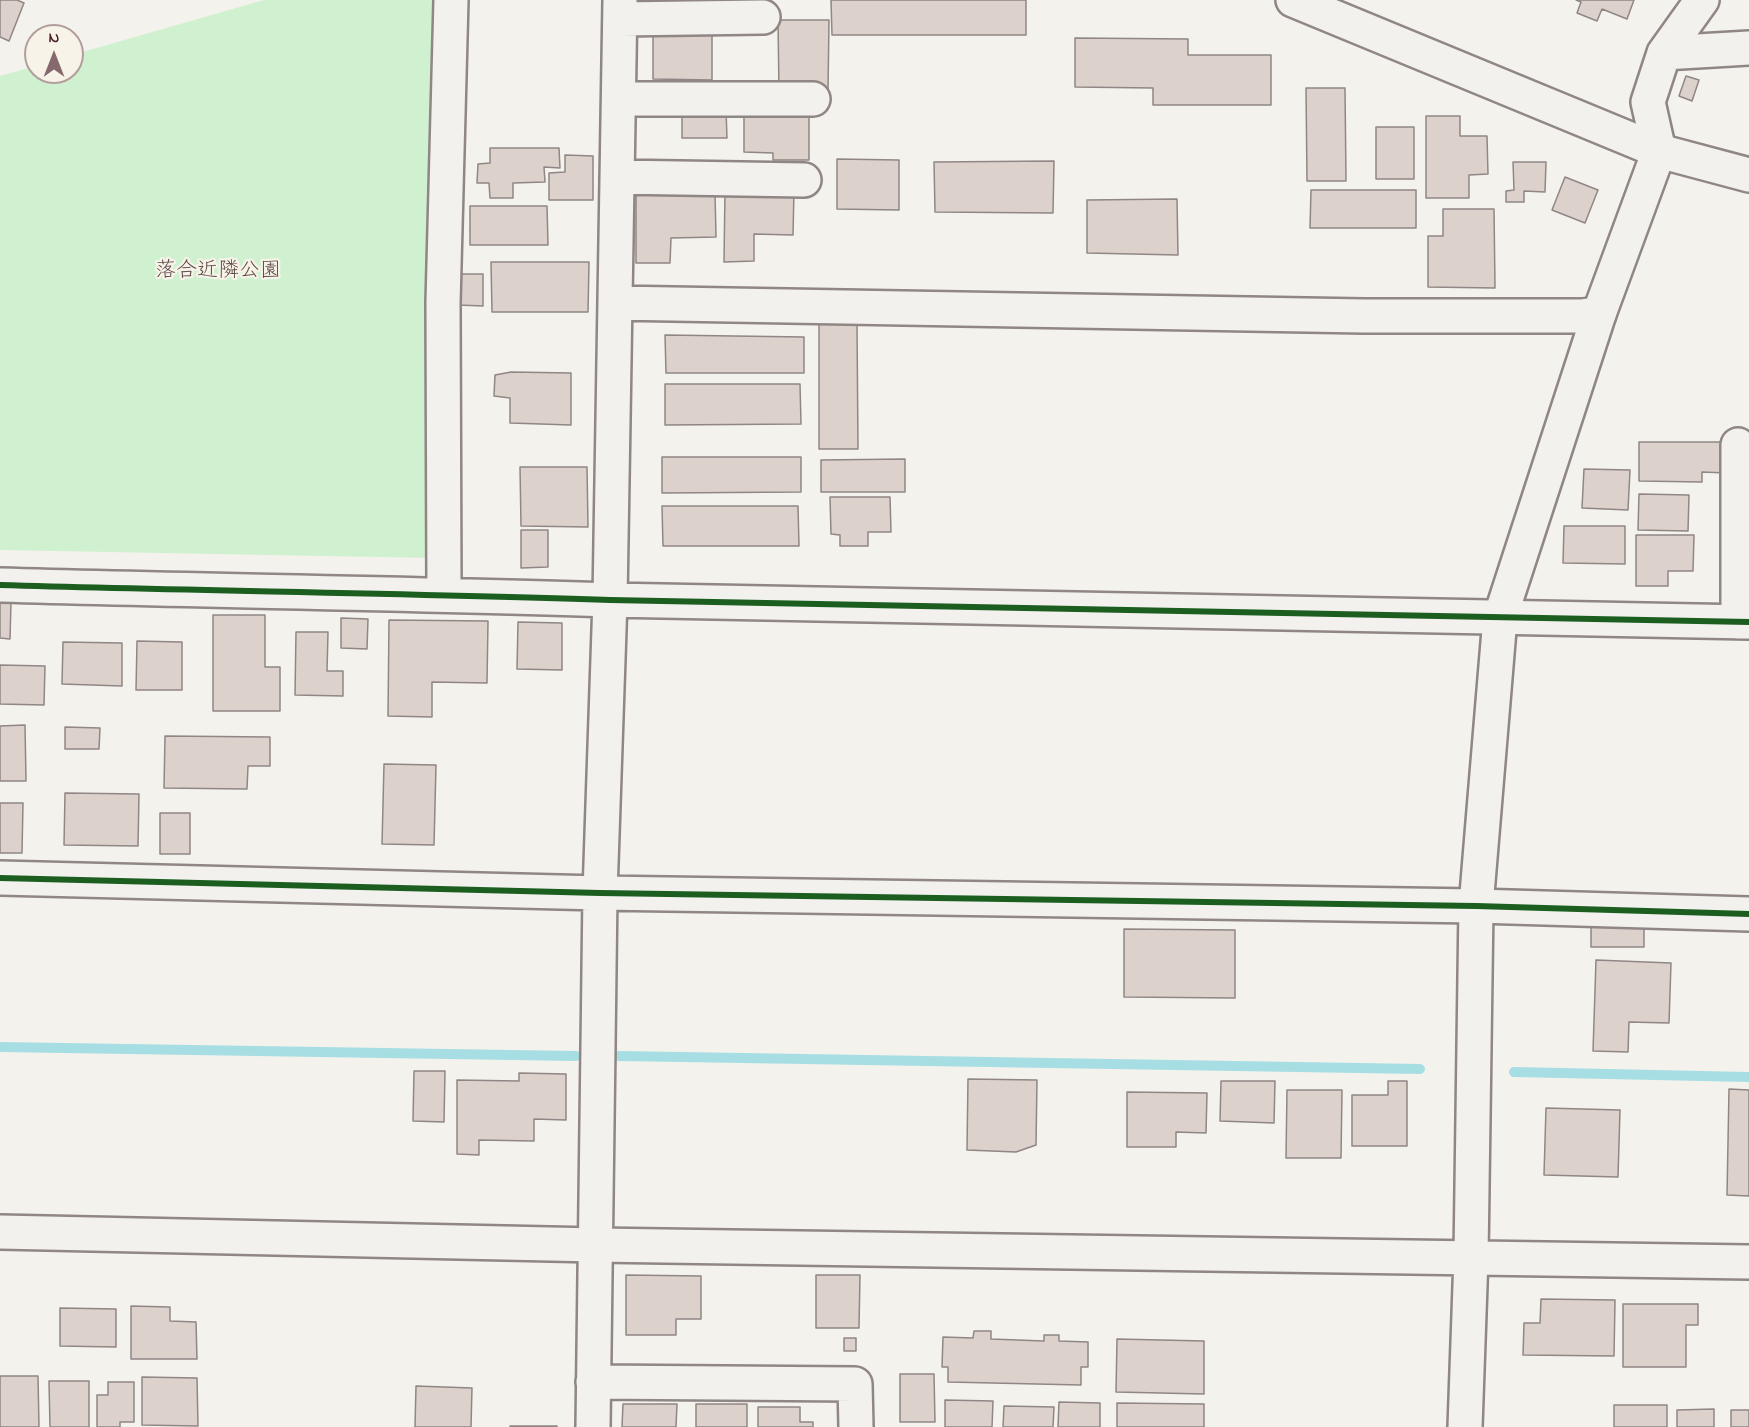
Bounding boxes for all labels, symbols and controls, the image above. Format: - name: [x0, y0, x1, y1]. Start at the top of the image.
- north arrow: [24, 24, 84, 84]
- text: N: [49, 26, 59, 50]
- park label: 落合近隣公園: [155, 260, 281, 286]

